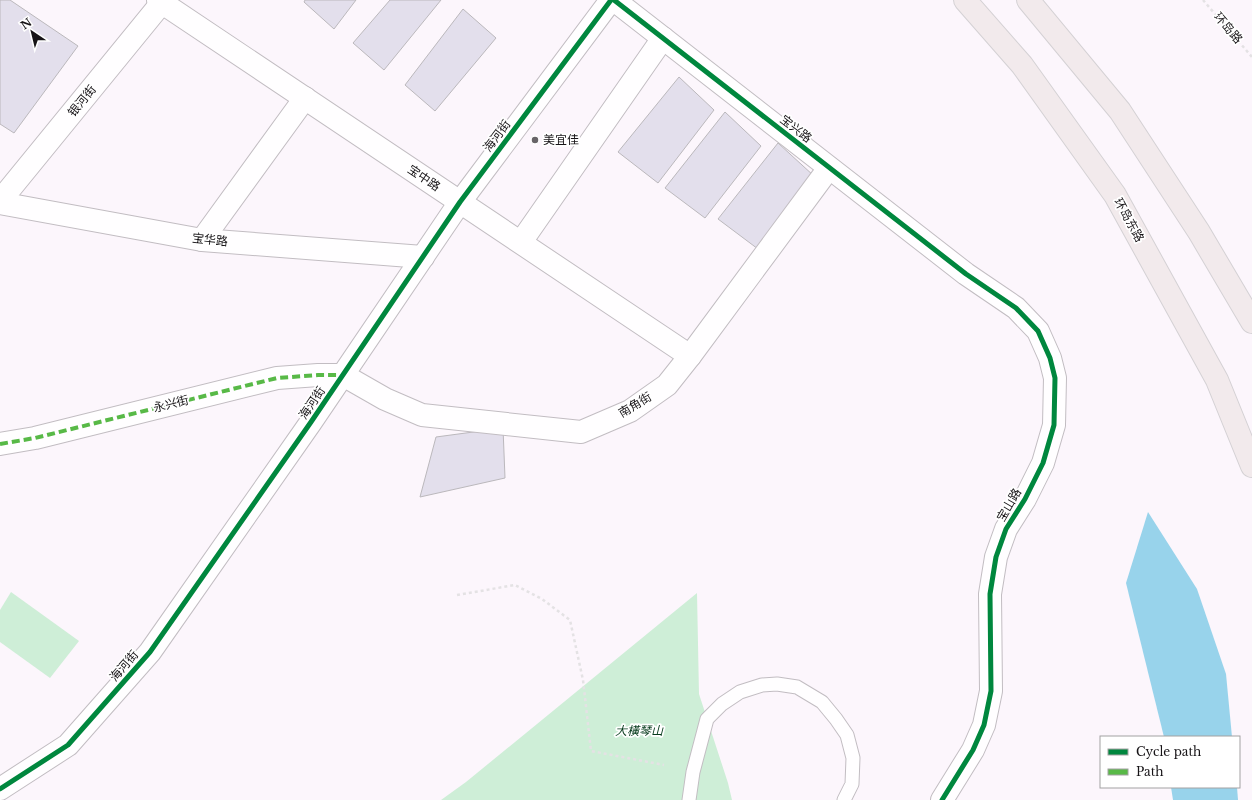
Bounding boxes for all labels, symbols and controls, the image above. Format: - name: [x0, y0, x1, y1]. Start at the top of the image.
- street label: 环岛路: [1211, 9, 1246, 46]
- north arrow: [12, 12, 52, 52]
- text: N: [18, 15, 35, 33]
- street label: 银河街: [64, 82, 99, 119]
- street label: 宝兴路: [778, 112, 815, 146]
- street label: 海河街: [480, 117, 513, 155]
- place label: 美宜佳: [543, 132, 579, 147]
- marker: 美宜佳: [530, 135, 540, 145]
- street label: 宝中路: [405, 161, 443, 194]
- street label: 环岛东路: [1111, 195, 1148, 244]
- street label: 宝华路: [191, 230, 229, 249]
- street label: 海河街: [295, 384, 328, 422]
- street label: 南角街: [615, 389, 654, 420]
- street label: 永兴街: [152, 392, 190, 415]
- street label: 宝山路: [993, 485, 1024, 524]
- street label: 海河街: [106, 647, 141, 684]
- park label: 大橫琴山: [615, 723, 664, 738]
- legend: [1100, 736, 1240, 788]
- text: Cycle path: [1136, 744, 1201, 759]
- text: Path: [1136, 764, 1164, 779]

